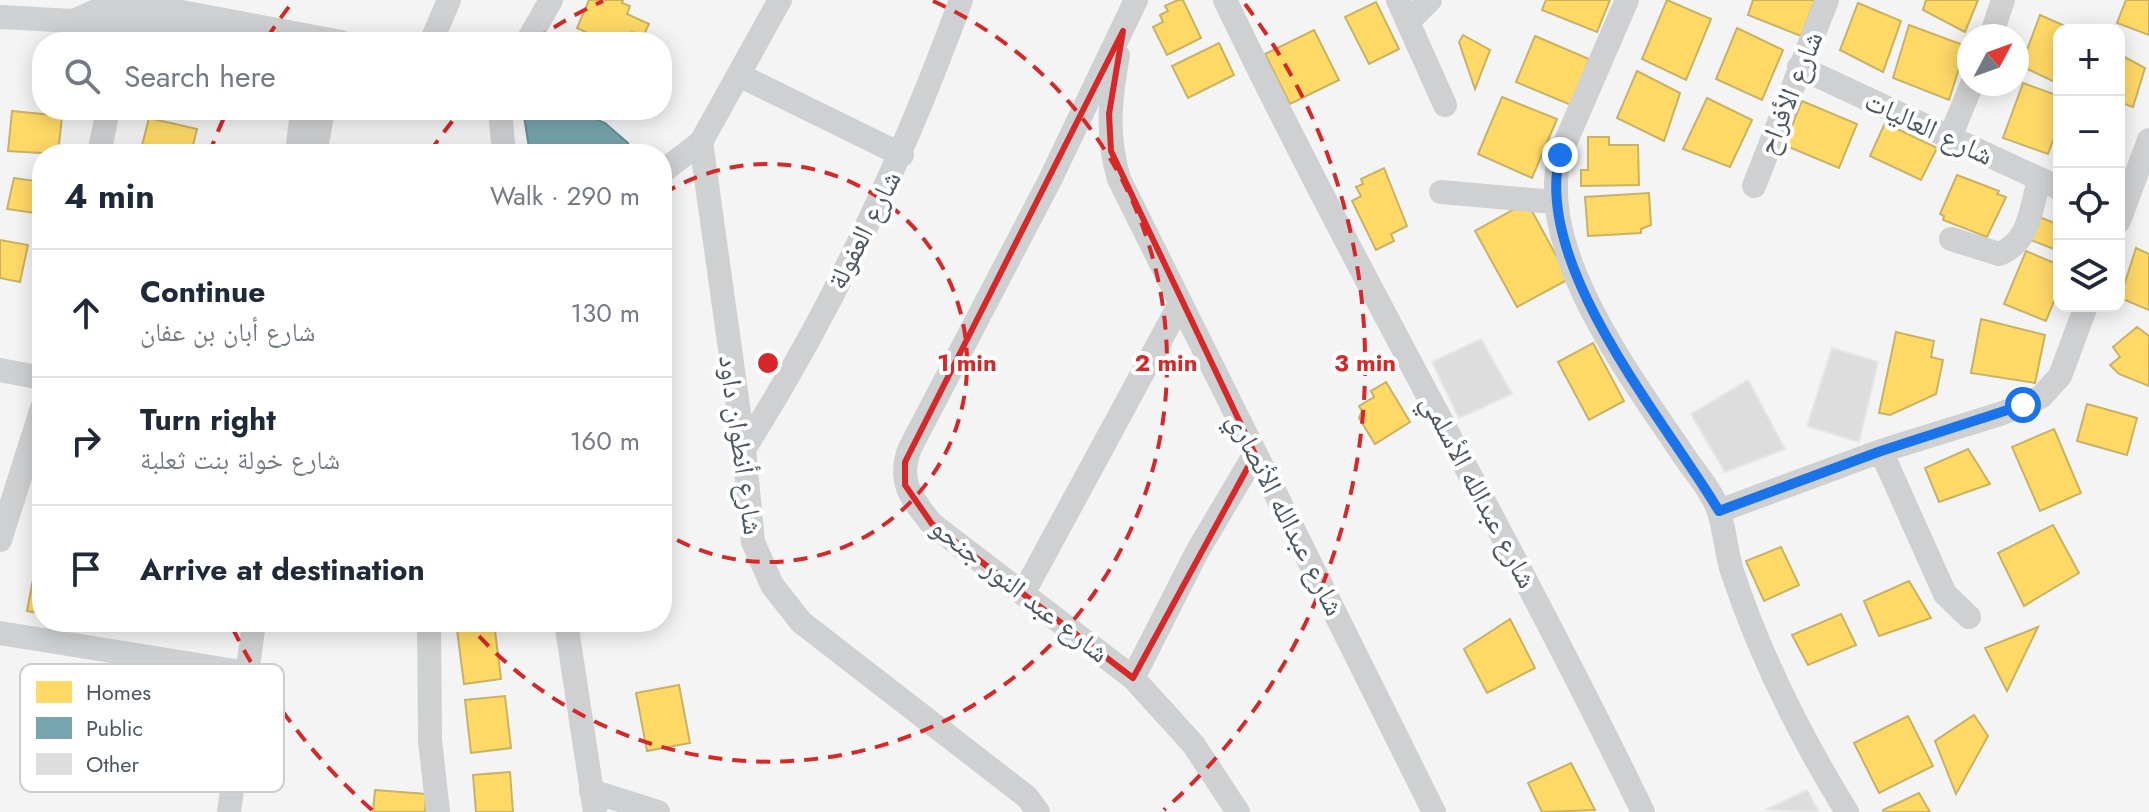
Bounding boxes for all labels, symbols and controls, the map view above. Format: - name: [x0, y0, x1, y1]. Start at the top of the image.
- north arrow: [1957, 24, 2029, 96]
- map controls: [2053, 24, 2125, 312]
- button: +: [2053, 24, 2125, 96]
- street label: شارع الأفراح: [1747, 25, 1833, 161]
- search box: [32, 32, 672, 120]
- icon: search: [60, 54, 104, 98]
- text: Search here: [124, 55, 276, 98]
- street label: شارع العاليات: [1858, 80, 2000, 176]
- button: −: [2053, 96, 2125, 168]
- route end: [1542, 137, 1578, 173]
- street label: شارع العفولة: [817, 164, 911, 296]
- button: locate: [2053, 168, 2125, 240]
- text: 4 min: [64, 172, 155, 221]
- text: Walk · 290 m: [490, 177, 640, 215]
- button: layers: [2053, 240, 2125, 312]
- text: Continue: [140, 270, 266, 313]
- icon: ahead: [64, 291, 108, 335]
- text: 130 m: [570, 294, 640, 332]
- text: شارع أبان بن عفان: [140, 313, 315, 351]
- text: 1 min: [937, 345, 997, 380]
- text: 2 min: [1134, 345, 1198, 380]
- text: 3 min: [1334, 345, 1396, 380]
- centre of rings: [754, 349, 782, 377]
- street label: شارع أنطوان داود: [708, 352, 774, 538]
- street label: شارع عبدالله الأسلمي: [1409, 386, 1548, 597]
- route start: [2005, 387, 2041, 423]
- text: Turn right: [140, 398, 276, 441]
- street label: شارع عبدالله الأنصاري: [1215, 405, 1355, 624]
- icon: right: [64, 419, 108, 463]
- text: 160 m: [570, 422, 640, 460]
- text: شارع خولة بنت ثعلبة: [140, 441, 340, 479]
- street label: شارع عبد النور جنحو: [922, 507, 1118, 673]
- icon: arrive: [64, 547, 108, 591]
- text: Arrive at destination: [140, 548, 425, 591]
- legend: [20, 664, 284, 792]
- text: Homes: [86, 676, 151, 708]
- text: Public: [86, 712, 143, 744]
- text: Other: [86, 748, 140, 780]

